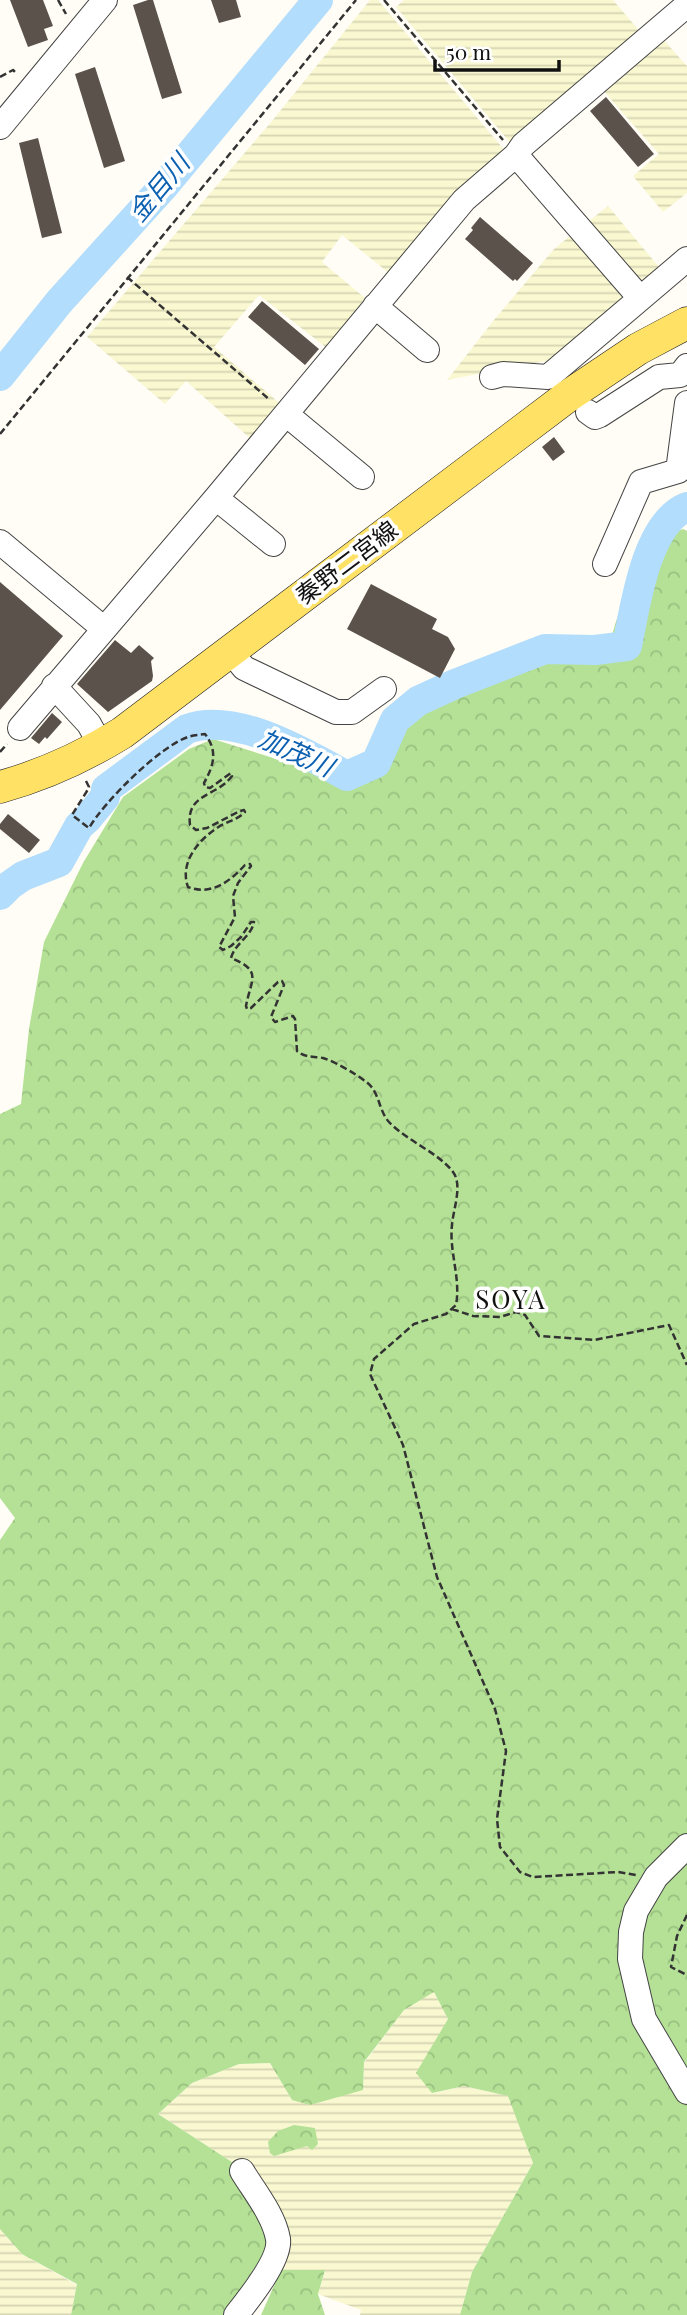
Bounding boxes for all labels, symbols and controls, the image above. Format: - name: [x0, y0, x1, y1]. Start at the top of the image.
- scale bar: [435, 28, 559, 72]
- text: 50 m: [446, 37, 492, 65]
- water label: 金目川: [119, 144, 198, 228]
- street label: 秦野二宮線: [288, 513, 403, 610]
- water label: 加茂川: [254, 720, 342, 785]
- district label: SOYA: [475, 1281, 547, 1316]

